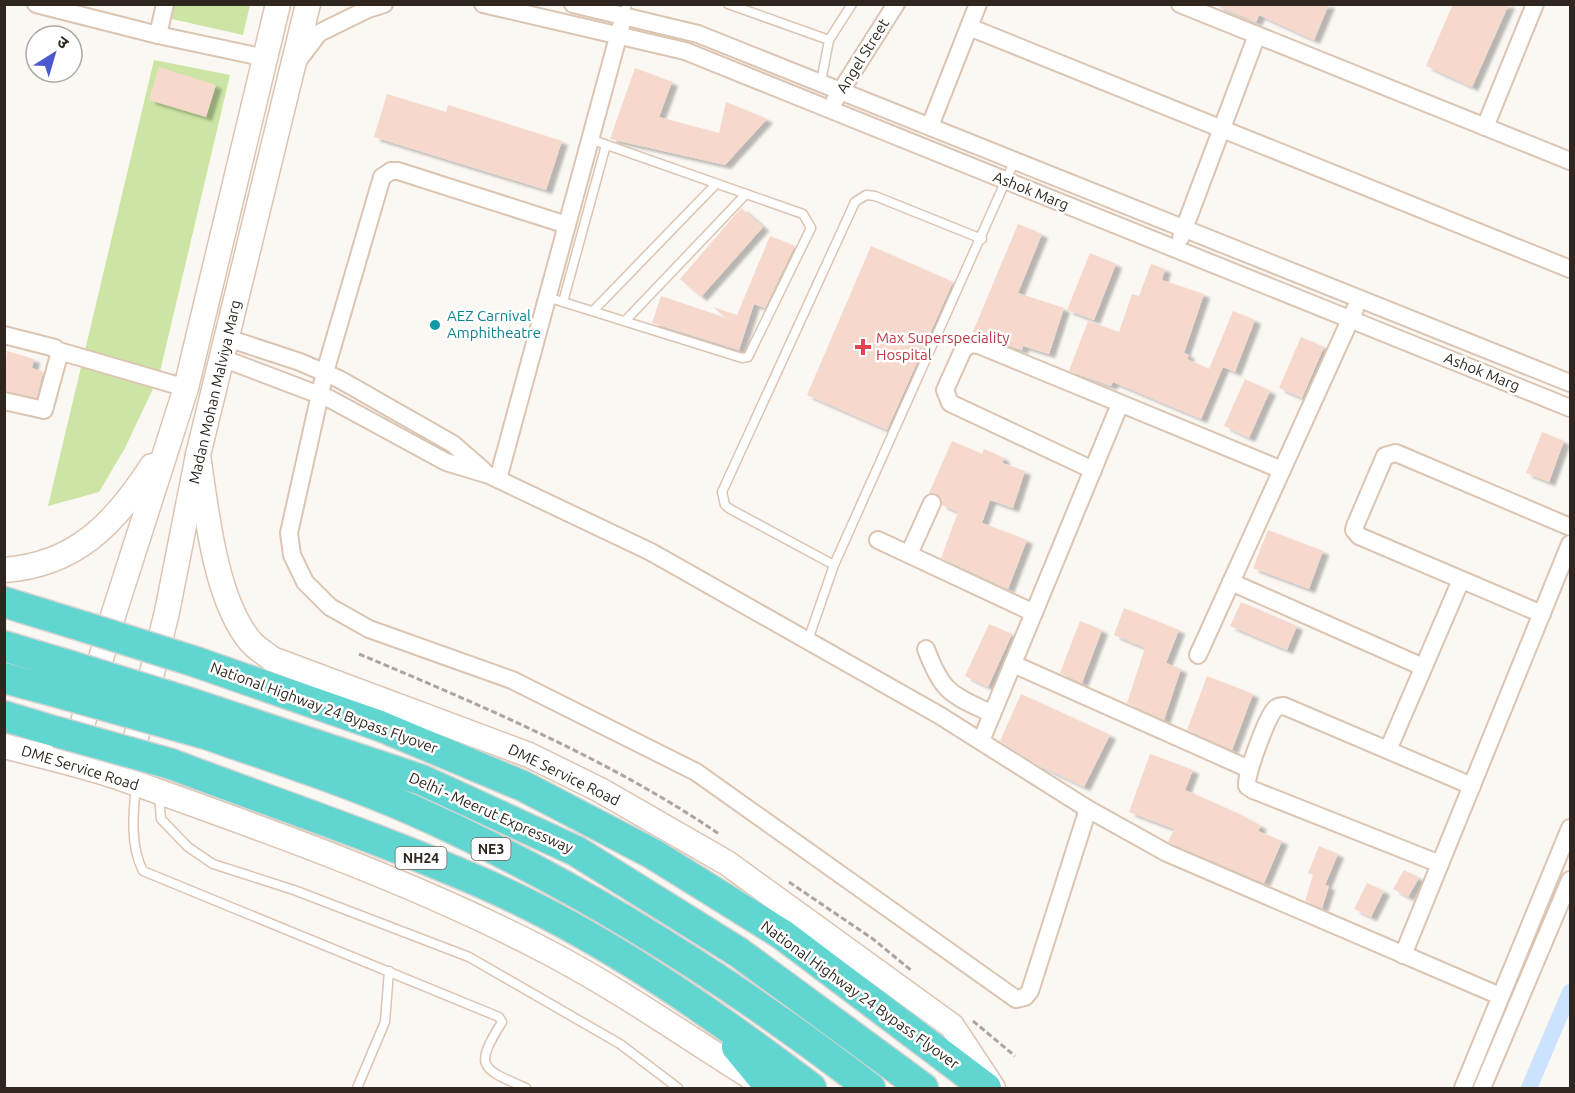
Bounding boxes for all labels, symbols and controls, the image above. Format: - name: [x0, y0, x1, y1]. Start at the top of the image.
- street label: Angel Street: [833, 15, 892, 96]
- north arrow: [24, 24, 84, 84]
- text: उ: [54, 32, 73, 52]
- street label: Ashok Marg: [991, 168, 1071, 213]
- street label: Madan Mohan Malviya Marg: [185, 298, 244, 486]
- place label: AEZ Carnival Amphitheatre: [447, 307, 541, 341]
- marker: AEZ Carnival Amphitheatre: [428, 318, 442, 332]
- place label: Max Superspeciality Hospital: [876, 329, 1010, 363]
- marker: Max Superspeciality Hospital: [854, 338, 872, 356]
- street label: Ashok Marg: [1442, 349, 1522, 394]
- street label: National Highway 24 Bypass Flyover: [208, 658, 440, 757]
- street label: DME Service Road: [506, 740, 623, 809]
- street label: DME Service Road: [19, 742, 141, 793]
- street label: Delhi - Meerut Expressway: [407, 769, 576, 856]
- road number: NE3: [472, 838, 510, 860]
- road number: NH24: [396, 847, 446, 869]
- street label: National Highway 24 Bypass Flyover: [758, 917, 963, 1072]

